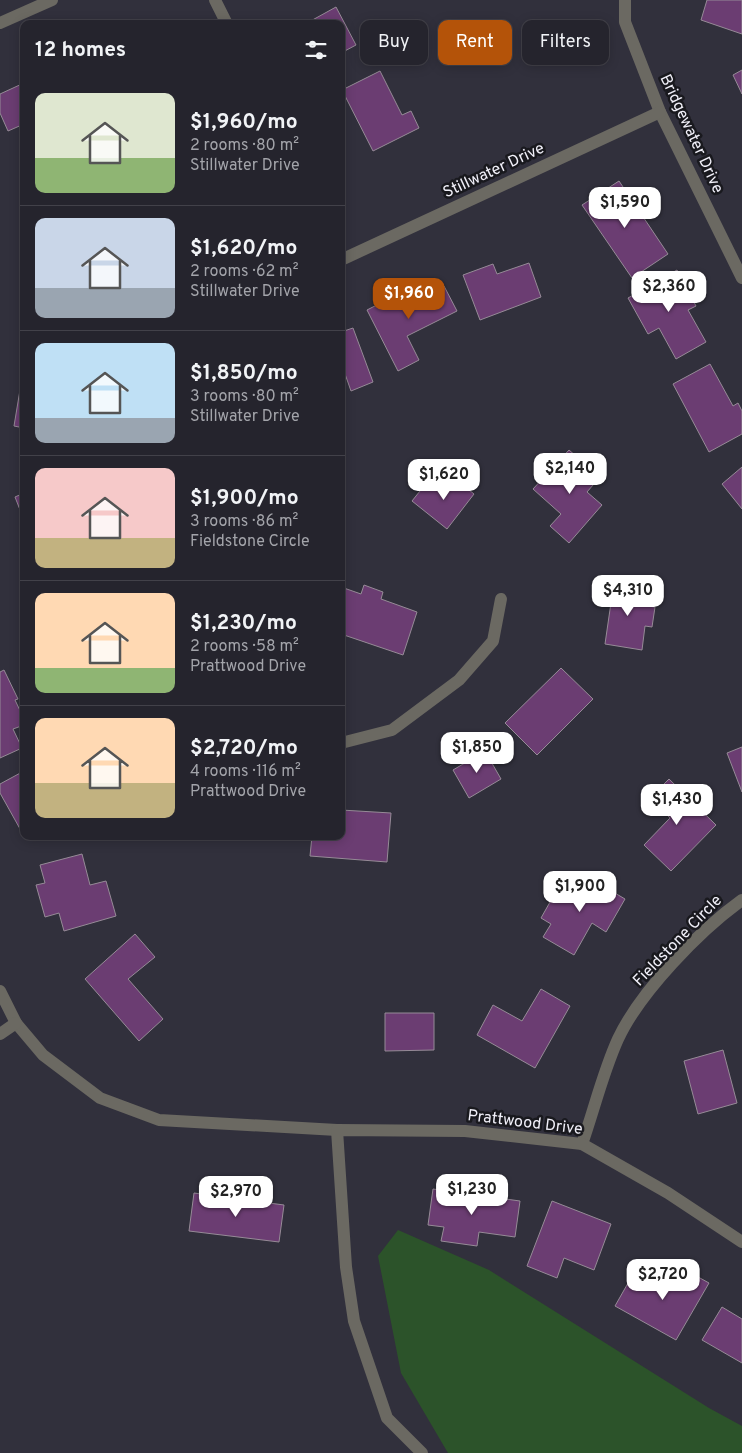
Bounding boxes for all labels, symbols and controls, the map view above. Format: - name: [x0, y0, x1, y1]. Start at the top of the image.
- chip: Buy: [360, 20, 428, 65]
- chip: Rent: [438, 20, 512, 65]
- chip: Filters: [522, 20, 609, 65]
- icon: filters: [302, 36, 330, 64]
- text: 12 homes: [35, 37, 126, 64]
- street label: Bridgewater Drive: [655, 71, 727, 197]
- text: $1,960/mo: [190, 109, 298, 136]
- icon: home: [75, 113, 135, 173]
- text: 2 rooms · 80 m²: [190, 136, 299, 156]
- street label: Stillwater Drive: [440, 139, 548, 203]
- text: Stillwater Drive: [190, 156, 300, 176]
- pin: $1,590: [584, 186, 666, 229]
- text: $1,590: [600, 193, 650, 213]
- text: $1,620/mo: [190, 235, 297, 262]
- icon: home: [75, 238, 135, 298]
- text: 2 rooms · 62 m²: [190, 262, 298, 282]
- pin: $2,360: [628, 270, 710, 313]
- text: $2,360: [642, 277, 696, 297]
- pin: $1,960: [368, 278, 450, 320]
- text: Stillwater Drive: [190, 282, 300, 302]
- text: $1,960: [384, 284, 434, 304]
- text: $1,850/mo: [190, 360, 298, 387]
- icon: home: [75, 363, 135, 423]
- text: 3 rooms · 80 m²: [190, 387, 299, 407]
- text: Stillwater Drive: [190, 407, 300, 427]
- pin: $2,140: [529, 452, 611, 495]
- pin: $1,620: [403, 458, 485, 501]
- text: $2,140: [545, 459, 595, 479]
- text: $1,620: [419, 465, 469, 485]
- text: $1,900/mo: [190, 485, 299, 512]
- icon: home: [75, 488, 135, 548]
- text: 3 rooms · 86 m²: [190, 512, 298, 532]
- text: Fieldstone Circle: [190, 532, 310, 552]
- pin: $4,310: [587, 574, 669, 617]
- text: $4,310: [603, 581, 653, 601]
- text: $1,230/mo: [190, 610, 297, 637]
- icon: home: [75, 613, 135, 673]
- text: 2 rooms · 58 m²: [190, 637, 299, 657]
- text: Prattwood Drive: [190, 657, 306, 677]
- pin: $1,850: [436, 732, 518, 774]
- text: $2,720/mo: [190, 735, 298, 762]
- icon: home: [75, 738, 135, 798]
- text: $1,850: [452, 738, 502, 758]
- text: 4 rooms · 116 m²: [190, 762, 301, 782]
- text: Prattwood Drive: [190, 782, 306, 802]
- pin: $1,430: [636, 784, 718, 826]
- text: $1,430: [652, 790, 702, 810]
- pin: $1,900: [539, 870, 621, 913]
- text: $1,900: [554, 877, 606, 897]
- street label: Fieldstone Circle: [629, 891, 727, 991]
- street label: Prattwood Drive: [466, 1106, 584, 1140]
- pin: $1,230: [431, 1174, 513, 1216]
- pin: $2,970: [195, 1176, 277, 1218]
- text: $1,230: [447, 1180, 497, 1200]
- text: $2,970: [210, 1182, 262, 1202]
- pin: $2,720: [622, 1258, 704, 1301]
- text: $2,720: [638, 1265, 688, 1285]

